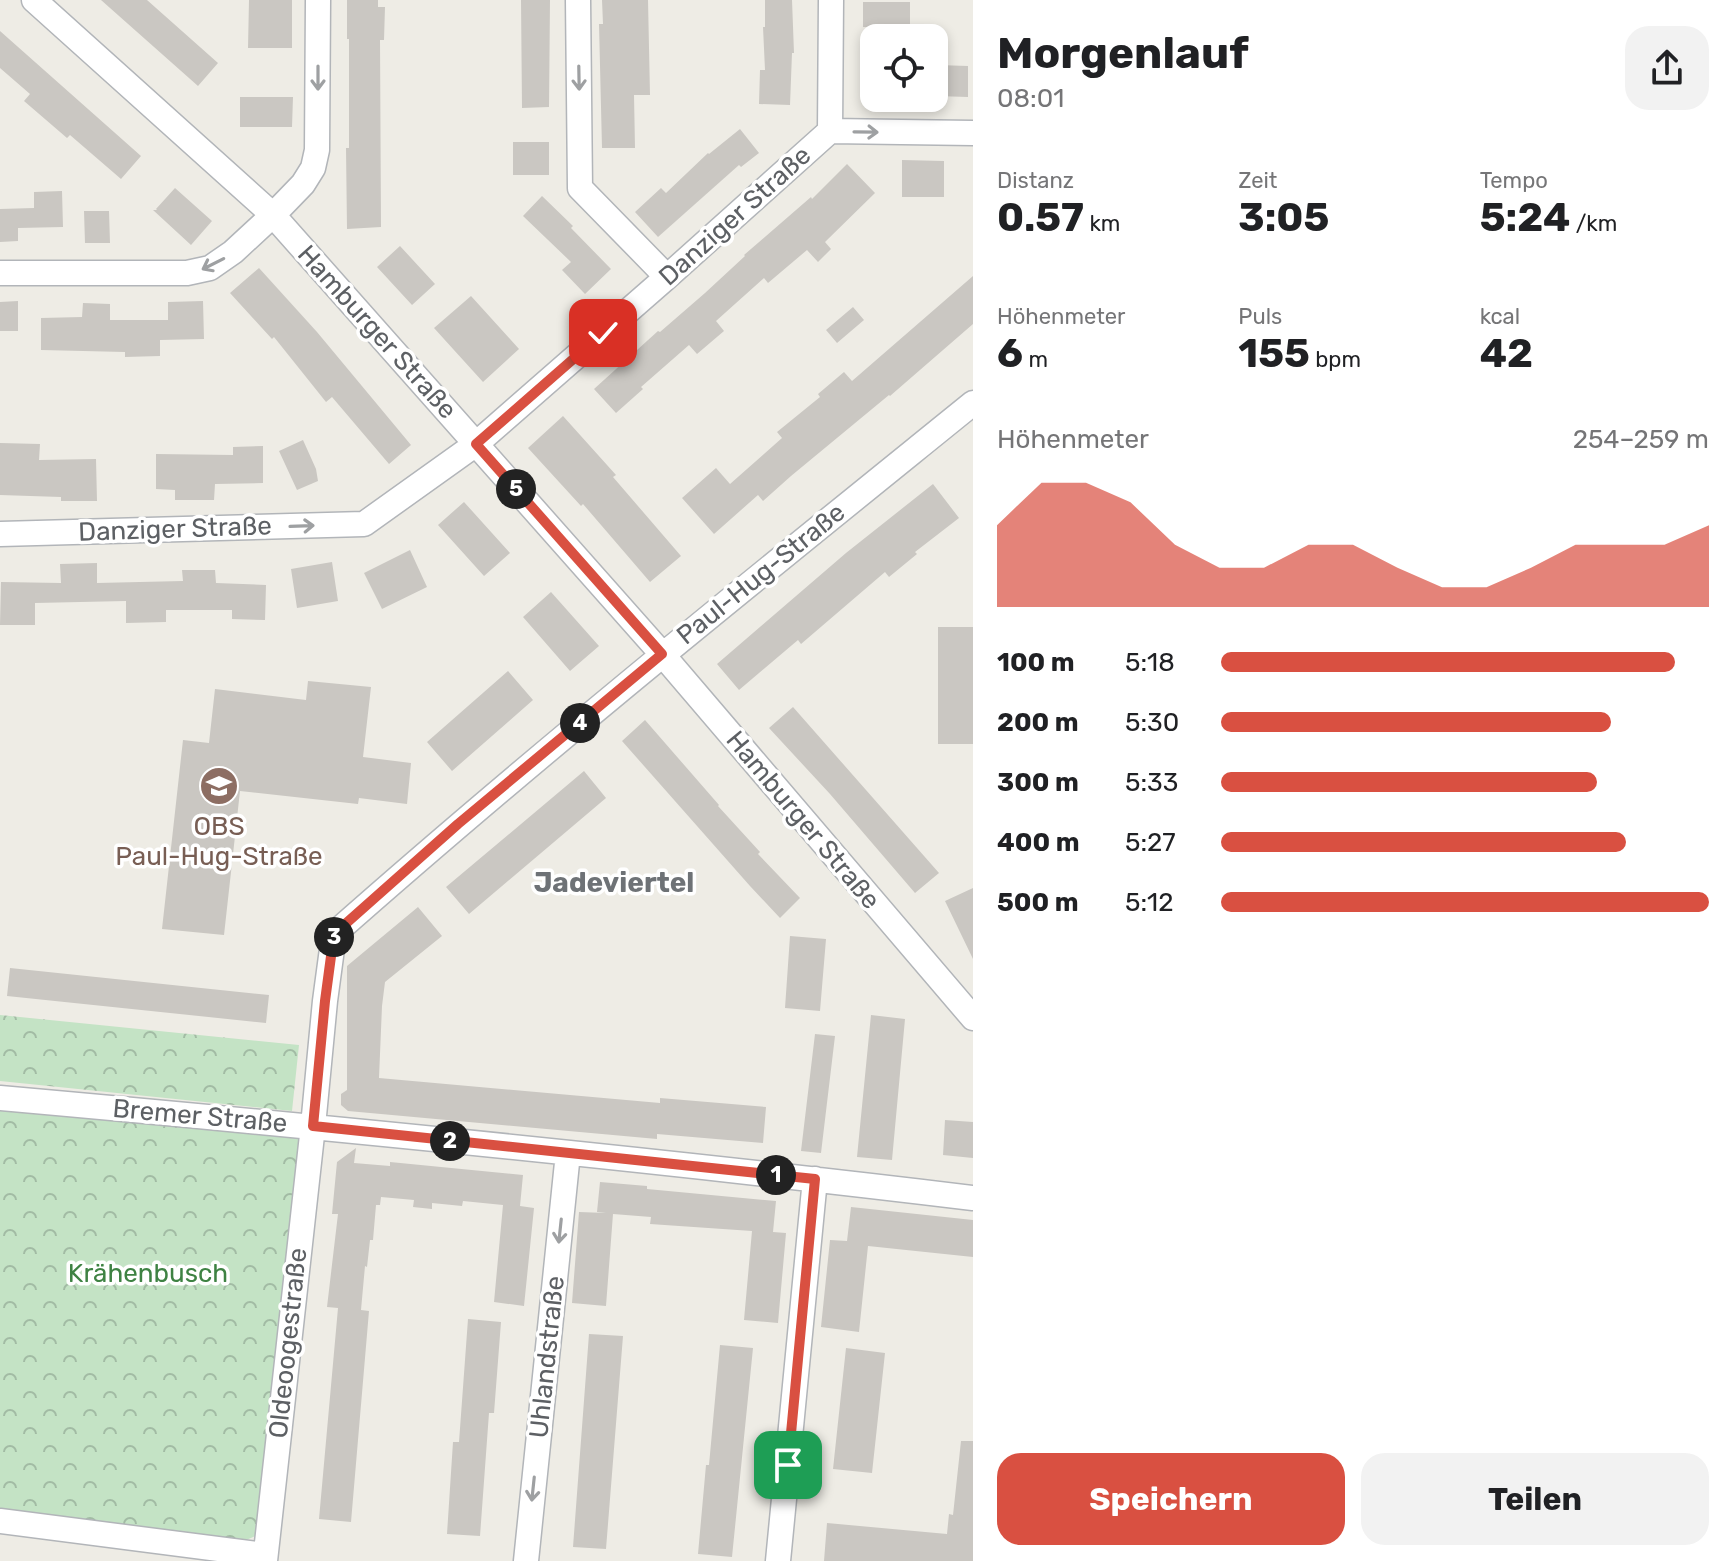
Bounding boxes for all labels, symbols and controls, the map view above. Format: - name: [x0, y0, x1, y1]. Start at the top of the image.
- map controls: [860, 24, 948, 112]
- button: locate: [860, 24, 948, 112]
- button: share: [1625, 26, 1709, 110]
- text: Morgenlauf: [997, 27, 1249, 79]
- one-way arrow: [310, 64, 325, 91]
- one-way arrow: [571, 64, 586, 91]
- text: 08:01: [997, 83, 1064, 114]
- one-way arrow: [852, 124, 879, 139]
- street label: Danziger Straße: [653, 140, 817, 292]
- text: Distanz: [997, 167, 1074, 194]
- text: Zeit: [1238, 167, 1277, 194]
- text: Tempo: [1480, 167, 1548, 194]
- text: 0.57: [997, 194, 1084, 241]
- text: 3:05: [1238, 194, 1329, 241]
- text: 5:24: [1480, 194, 1570, 241]
- text: km: [1084, 210, 1120, 237]
- text: /km: [1570, 210, 1617, 237]
- street label: Hamburger Straße: [291, 239, 463, 425]
- one-way arrow: [202, 257, 226, 272]
- pin: [569, 299, 637, 367]
- text: Höhenmeter: [997, 303, 1125, 330]
- text: Puls: [1238, 303, 1282, 330]
- text: kcal: [1480, 303, 1520, 330]
- icon: check: [581, 311, 625, 355]
- text: 6: [997, 330, 1023, 377]
- text: 155: [1238, 330, 1310, 377]
- text: 42: [1480, 330, 1533, 377]
- text: m: [1023, 346, 1048, 373]
- text: bpm: [1310, 346, 1361, 373]
- text: Höhenmeter: [997, 424, 1149, 455]
- text: 254–259 m: [1573, 424, 1709, 455]
- pin: 5: [496, 469, 536, 509]
- text: 5: [509, 475, 523, 502]
- street label: Paul-Hug-Straße: [671, 497, 851, 651]
- street label: Danziger Straße: [78, 510, 272, 548]
- one-way arrow: [288, 518, 315, 533]
- text: 100 m: [997, 647, 1075, 678]
- text: 5:18: [1125, 647, 1175, 678]
- pin: 4: [560, 703, 600, 743]
- text: 200 m: [997, 707, 1079, 738]
- text: 5:30: [1125, 707, 1179, 738]
- text: 4: [572, 709, 588, 736]
- street label: Hamburger Straße: [720, 725, 886, 915]
- school or university icon: OBS Paul-Hug-Straße: [198, 765, 240, 807]
- text: 300 m: [997, 767, 1079, 798]
- text: 5:33: [1125, 767, 1178, 798]
- place label: OBS Paul-Hug-Straße: [115, 811, 323, 872]
- text: 400 m: [997, 827, 1079, 858]
- text: 5:27: [1125, 827, 1176, 858]
- district label: Jadeviertel: [534, 866, 694, 899]
- text: 500 m: [997, 887, 1079, 918]
- text: 5:12: [1125, 887, 1174, 918]
- pin: 3: [314, 917, 354, 957]
- text: 3: [327, 923, 341, 950]
- street label: Bremer Straße: [111, 1093, 289, 1139]
- pin: 2: [430, 1121, 470, 1161]
- text: 2: [443, 1127, 457, 1154]
- pin: 1: [756, 1155, 796, 1195]
- text: 1: [771, 1161, 781, 1188]
- one-way arrow: [553, 1217, 568, 1244]
- street label: Oldeoogestraße: [263, 1246, 313, 1440]
- park label: Krähenbusch: [68, 1258, 228, 1289]
- street label: Uhlandstraße: [523, 1274, 571, 1440]
- pin: [754, 1431, 822, 1499]
- icon: arrive: [766, 1443, 810, 1487]
- button: Speichern: [997, 1453, 1345, 1545]
- button: Teilen: [1361, 1453, 1709, 1545]
- one-way arrow: [526, 1476, 541, 1502]

